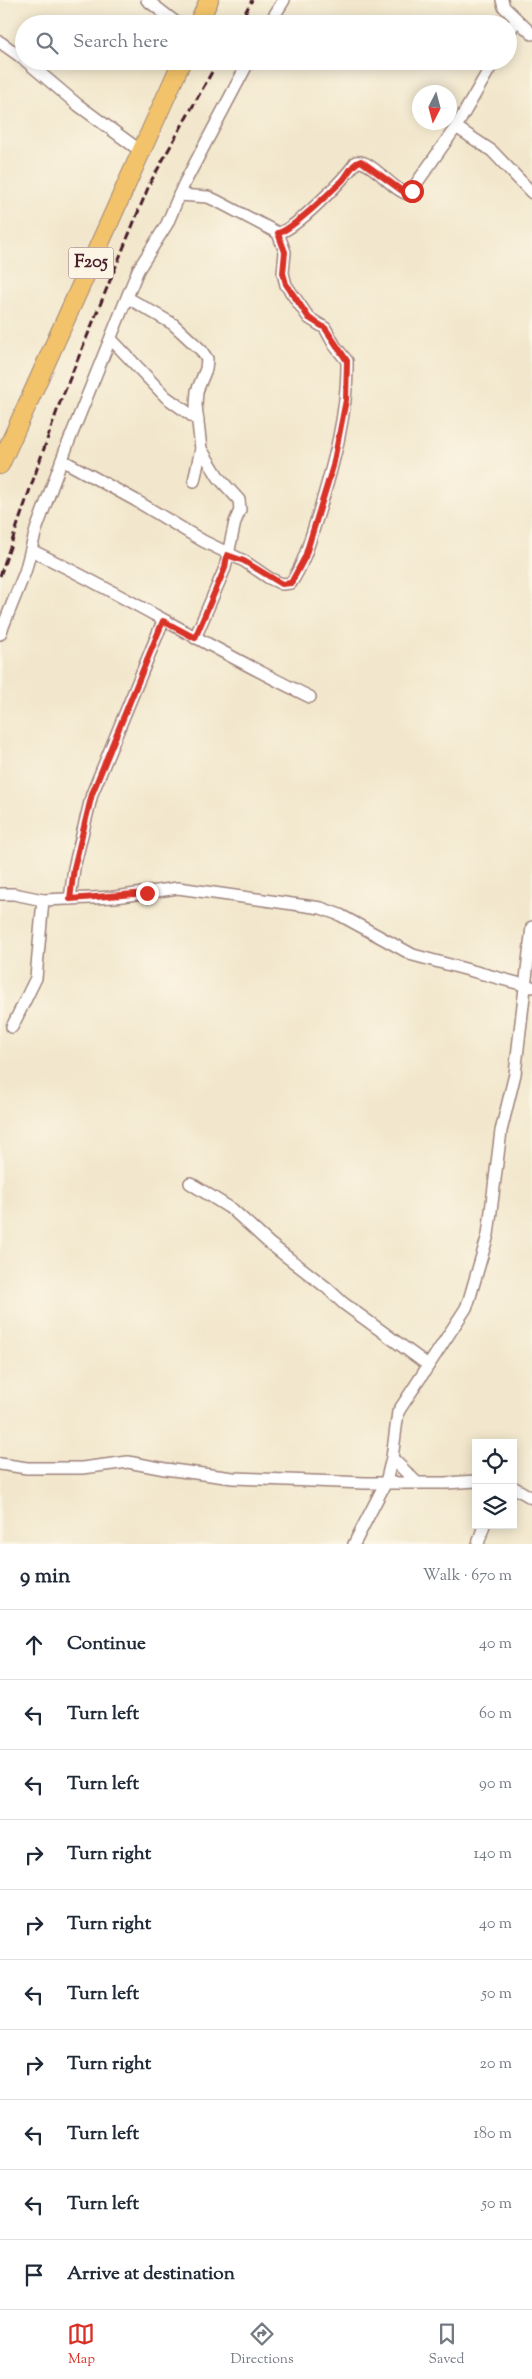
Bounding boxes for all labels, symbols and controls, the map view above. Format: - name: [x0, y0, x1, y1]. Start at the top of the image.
- search box: [15, 15, 517, 70]
- icon: search: [33, 29, 61, 57]
- text: Search here: [73, 29, 168, 56]
- north arrow: [412, 85, 457, 130]
- route start: [401, 180, 424, 203]
- road number: F205: [68, 248, 114, 278]
- route end: [136, 882, 159, 905]
- map controls: [472, 1439, 517, 1529]
- button: locate: [472, 1439, 517, 1484]
- button: layers: [472, 1484, 517, 1529]
- text: 9 min: [20, 1562, 70, 1592]
- text: Walk · 670 m: [423, 1565, 512, 1588]
- icon: ahead: [20, 1631, 48, 1659]
- text: Continue: [67, 1631, 146, 1658]
- text: 40 m: [479, 1633, 512, 1656]
- icon: left: [20, 1701, 48, 1729]
- text: Turn left: [67, 1701, 139, 1728]
- text: 60 m: [479, 1703, 512, 1726]
- icon: left: [20, 1771, 48, 1799]
- text: Turn left: [67, 1771, 139, 1798]
- text: 90 m: [479, 1773, 512, 1796]
- icon: right: [20, 1841, 48, 1869]
- text: Turn right: [67, 1841, 151, 1868]
- text: 140 m: [474, 1843, 512, 1866]
- icon: right: [20, 1911, 48, 1939]
- text: Turn right: [67, 1911, 151, 1938]
- text: 40 m: [479, 1913, 512, 1936]
- icon: left: [20, 1981, 48, 2009]
- text: Turn left: [67, 1981, 139, 2008]
- text: 50 m: [481, 1983, 512, 2006]
- icon: right: [20, 2051, 48, 2079]
- text: Turn right: [67, 2051, 151, 2078]
- text: 20 m: [479, 2053, 512, 2076]
- icon: left: [20, 2121, 48, 2149]
- text: Turn left: [67, 2121, 139, 2148]
- text: 180 m: [473, 2123, 512, 2146]
- icon: left: [20, 2191, 48, 2219]
- text: Turn left: [67, 2191, 139, 2218]
- text: 50 m: [481, 2193, 512, 2216]
- icon: arrive: [20, 2261, 48, 2289]
- text: Arrive at destination: [67, 2261, 235, 2288]
- tab: Map: [67, 2320, 95, 2370]
- tab: Directions: [230, 2320, 294, 2370]
- tab: Saved: [429, 2320, 464, 2370]

